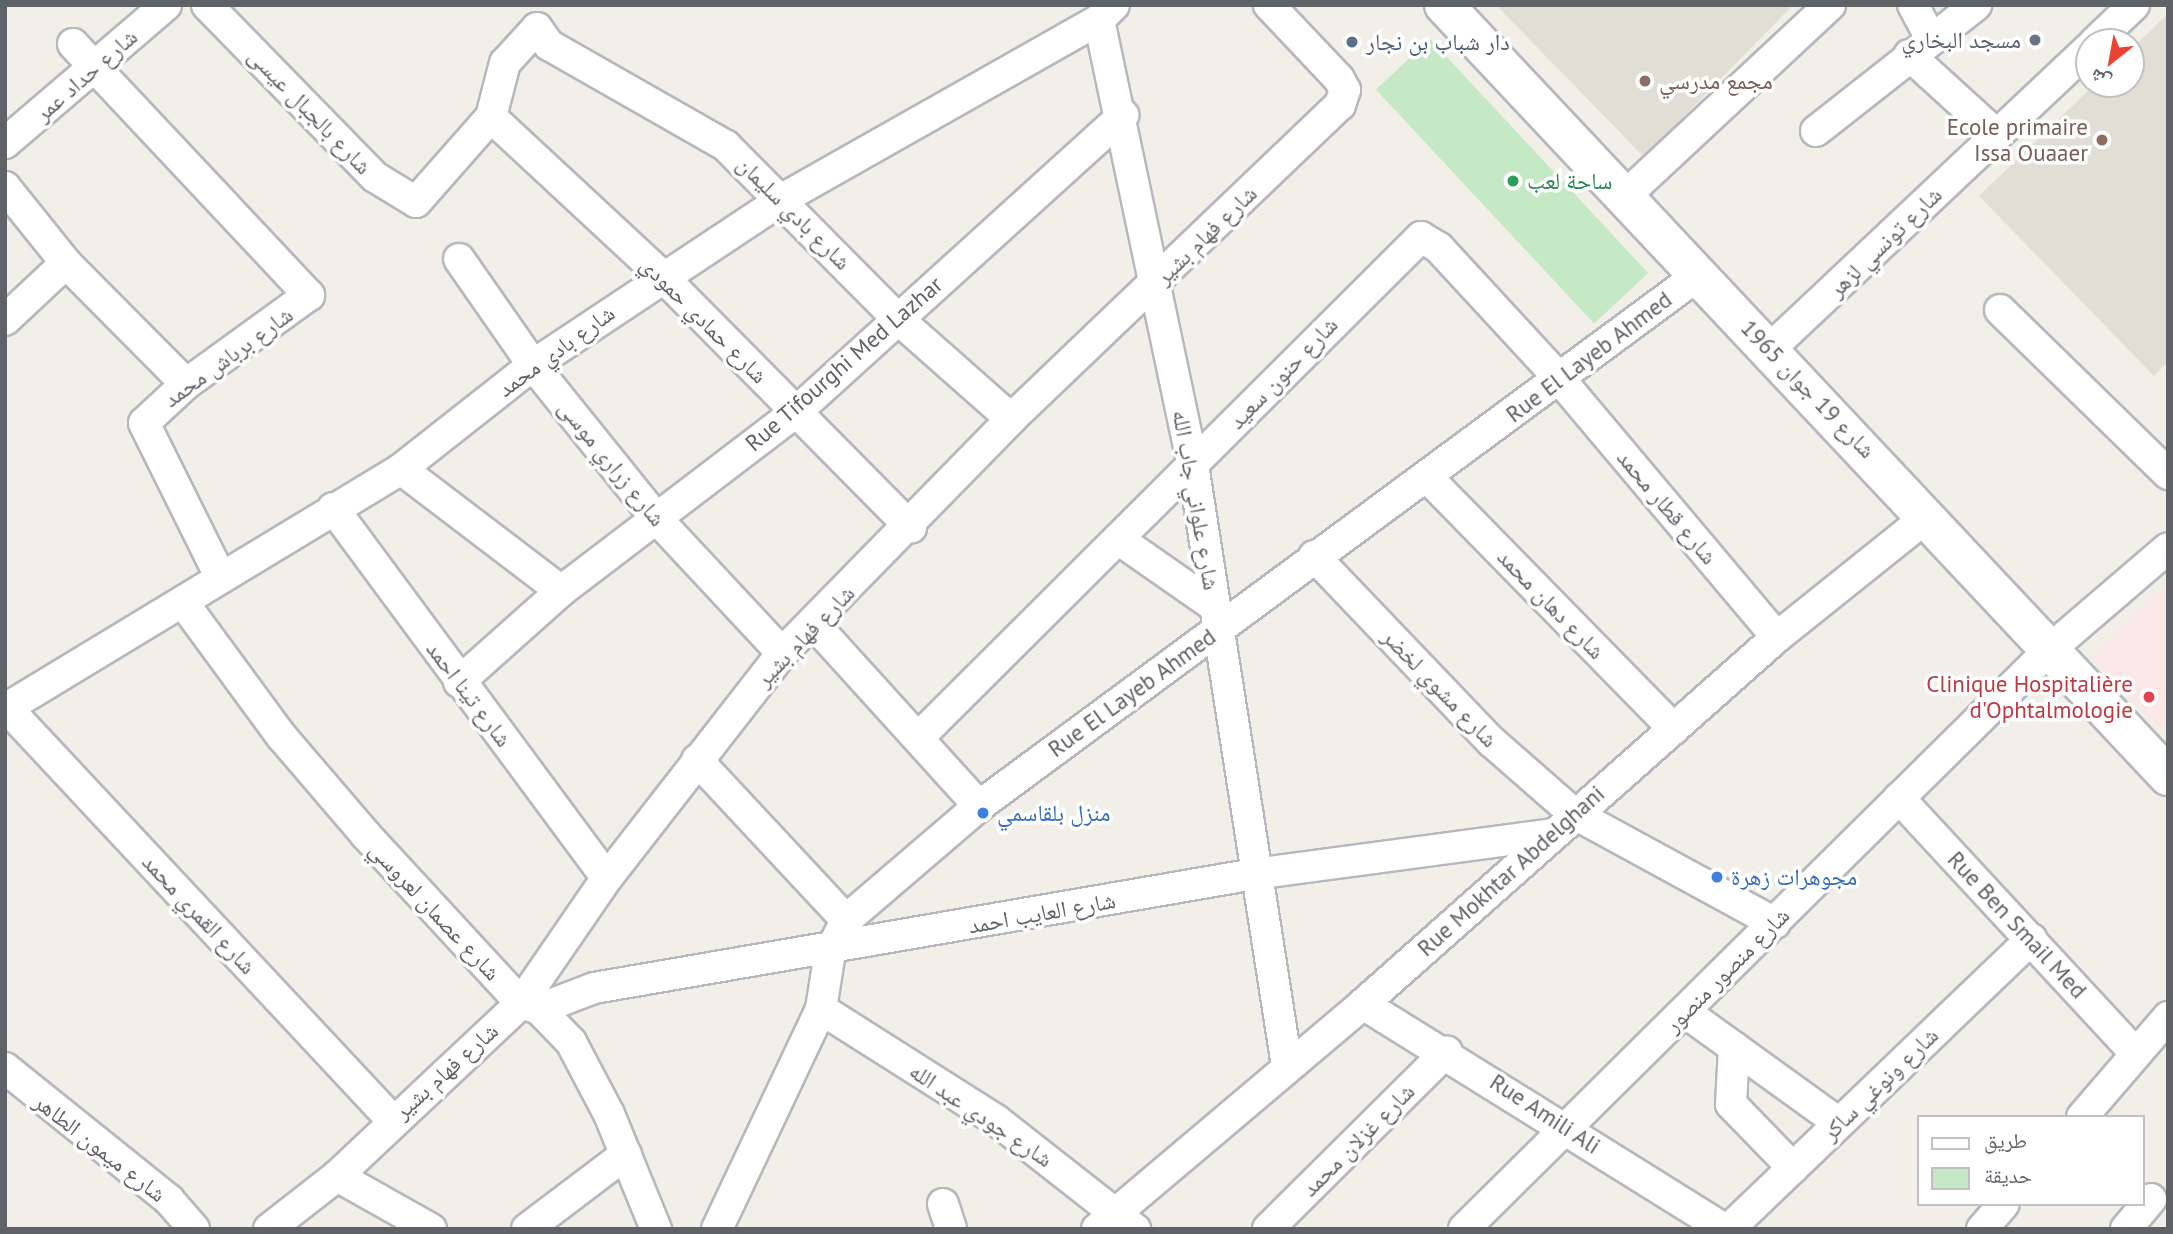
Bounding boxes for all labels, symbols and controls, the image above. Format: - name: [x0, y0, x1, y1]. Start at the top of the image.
- street label: شارع حداد عمر: [29, 23, 143, 127]
- place label: مسجد البخاري: [1902, 26, 2021, 54]
- place label: دار شباب بن نجار: [1366, 28, 1510, 56]
- north arrow: [2075, 28, 2145, 98]
- marker: مسجد البخاري: [2027, 32, 2043, 48]
- marker: دار شباب بن نجار: [1344, 34, 1360, 50]
- street label: شارع بالجبال عيسى: [243, 42, 377, 180]
- text: ش: [2085, 64, 2115, 95]
- place label: مجمع مدرسي: [1659, 67, 1773, 95]
- marker: مجمع مدرسي: [1637, 73, 1653, 89]
- place label: Ecole primaire Issa Ouaaer: [1947, 113, 2088, 167]
- marker: Ecole primaire Issa Ouaaer: [2094, 132, 2110, 148]
- street label: شارع بادي سليمان: [731, 150, 857, 276]
- place label: ساحة لعب: [1527, 167, 1612, 195]
- marker: ساحة لعب: [1505, 173, 1521, 189]
- street label: شارع فهام بشير: [1149, 180, 1263, 290]
- street label: شارع تونسي لزهر: [1822, 181, 1948, 303]
- street label: شارع حمادي حمودي: [635, 251, 773, 389]
- street label: Rue Tifourghi Med Lazhar: [740, 271, 948, 457]
- street label: Rue El Layeb Ahmed: [1500, 285, 1678, 429]
- street label: شارع بادي محمد: [492, 299, 620, 403]
- street label: شارع برباش محمد: [158, 301, 298, 413]
- street label: شارع حنون سعيد: [1223, 311, 1343, 435]
- street label: شارع 19 جوان 1965: [1735, 314, 1881, 464]
- street label: شارع زراري موسى: [553, 394, 671, 532]
- street label: شارع علواني جاب الله: [1167, 408, 1225, 592]
- street label: شارع قطار محمد: [1611, 444, 1723, 570]
- street label: شارع دهان محمد: [1492, 543, 1610, 665]
- street label: شارع فهام بشير: [750, 579, 860, 693]
- street label: Rue El Layeb Ahmed: [1043, 623, 1221, 763]
- street label: شارع مشوي لخضر: [1377, 623, 1503, 753]
- street label: شارع تينا احمد: [420, 636, 518, 752]
- place label: Clinique Hospitalière d'Ophtalmologie: [1926, 670, 2133, 724]
- marker: Clinique Hospitalière d'Ophtalmologie: [2139, 687, 2159, 707]
- street label: Rue Mokhtar Abdelghani: [1412, 780, 1610, 962]
- place label: منزل بلقاسمي: [997, 799, 1110, 827]
- marker: منزل بلقاسمي: [975, 805, 991, 821]
- street label: شارع عصمان لعروسي: [364, 836, 506, 986]
- street label: Rue Ben Smail Med: [1942, 846, 2092, 1004]
- street label: شارع القمري محمد: [136, 848, 262, 980]
- place label: مجوهرات زهرة: [1731, 863, 1857, 891]
- marker: مجوهرات زهرة: [1709, 869, 1725, 885]
- street label: شارع العايب احمد: [966, 886, 1118, 940]
- street label: شارع منصور منصور: [1659, 902, 1795, 1038]
- street label: شارع فهام بشير: [388, 1017, 504, 1125]
- street label: شارع ونوغي ساكر: [1816, 1022, 1944, 1146]
- street label: شارع جودي عبد الله: [904, 1057, 1058, 1173]
- street label: Rue Amili Ali: [1484, 1068, 1606, 1160]
- street label: شارع غزلان محمد: [1296, 1078, 1420, 1202]
- street label: شارع ميمون الطاهر: [28, 1088, 172, 1208]
- legend: [1918, 1115, 2145, 1206]
- text: طريق: [1984, 1127, 2027, 1154]
- text: حديقة: [1984, 1162, 2032, 1189]

